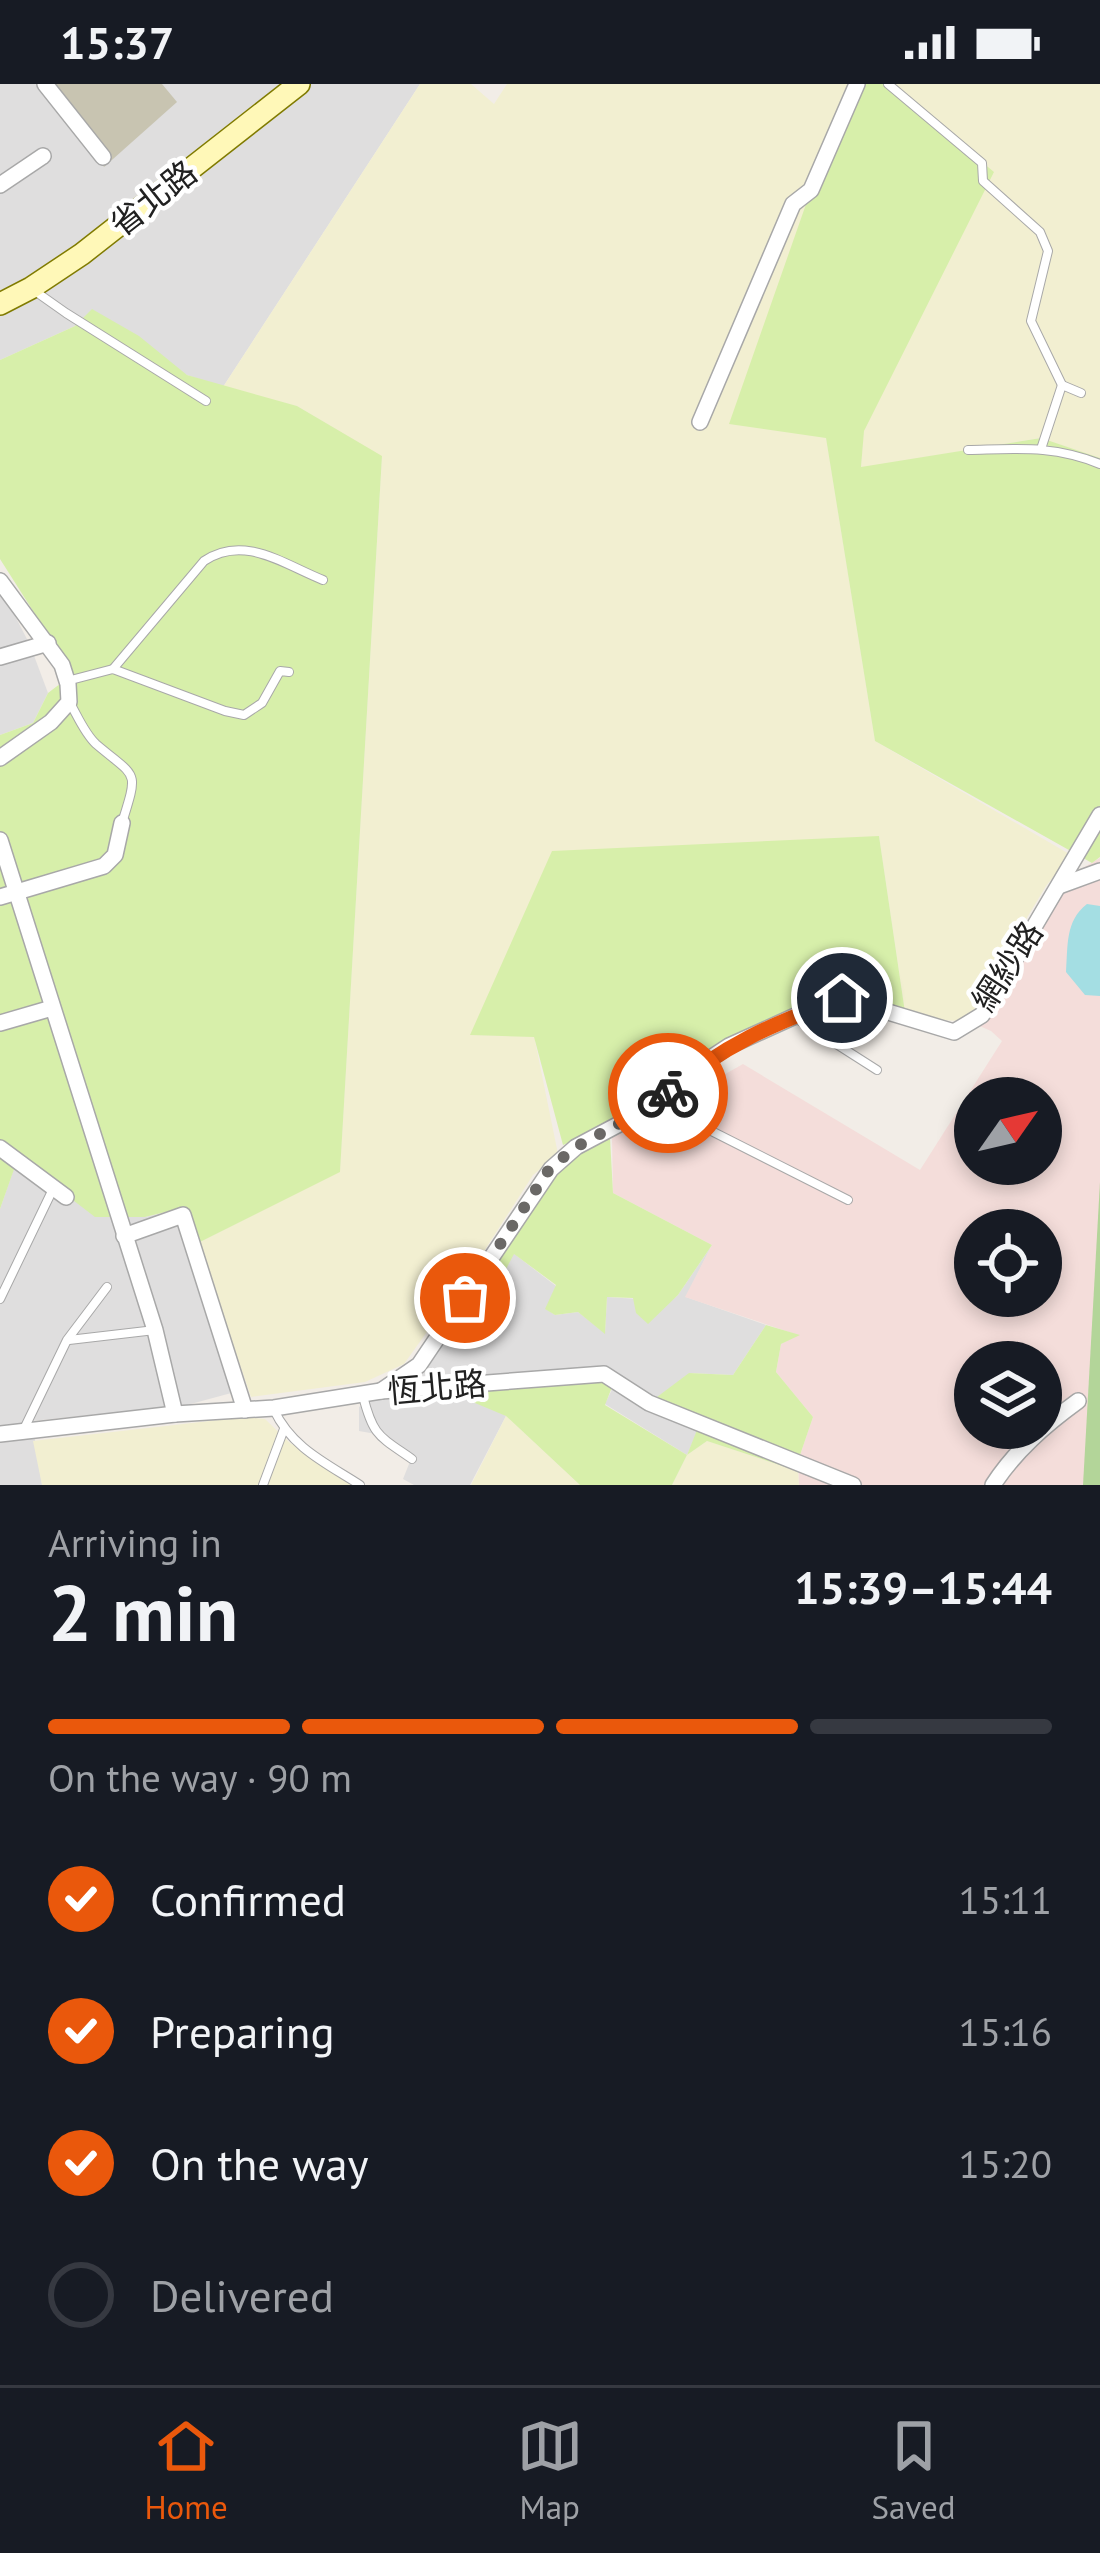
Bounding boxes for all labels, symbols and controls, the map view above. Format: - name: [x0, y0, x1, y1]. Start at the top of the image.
- text: 15:37: [60, 13, 174, 71]
- street label: 省北路: [100, 150, 205, 245]
- street label: 網紗路: [962, 913, 1052, 1019]
- pin: [791, 947, 893, 1049]
- icon: home: [809, 965, 875, 1031]
- courier: [608, 1033, 728, 1153]
- icon: bike: [635, 1060, 701, 1126]
- north arrow: [954, 1077, 1062, 1185]
- map controls: [954, 1077, 1062, 1449]
- button: locate: [954, 1209, 1062, 1317]
- pin: [414, 1247, 516, 1349]
- icon: bag: [432, 1265, 498, 1331]
- button: layers: [954, 1341, 1062, 1449]
- street label: 恆北路: [386, 1361, 488, 1412]
- text: Arriving in: [48, 1517, 222, 1568]
- text: 15:39–15:44: [794, 1558, 1052, 1616]
- text: 2 min: [48, 1562, 238, 1663]
- text: On the way · 90 m: [48, 1752, 352, 1803]
- icon: check: [48, 1866, 114, 1932]
- text: Confirmed: [150, 1870, 346, 1928]
- text: 15:11: [958, 1874, 1052, 1925]
- icon: check: [48, 1998, 114, 2064]
- text: Preparing: [150, 2002, 335, 2060]
- text: 15:16: [958, 2006, 1052, 2057]
- icon: check: [48, 2130, 114, 2196]
- text: On the way: [150, 2134, 369, 2192]
- text: 15:20: [958, 2138, 1052, 2189]
- text: Delivered: [150, 2266, 334, 2324]
- tab: Home: [144, 2413, 228, 2528]
- tab: Map: [517, 2413, 583, 2528]
- tab: Saved: [872, 2413, 956, 2528]

